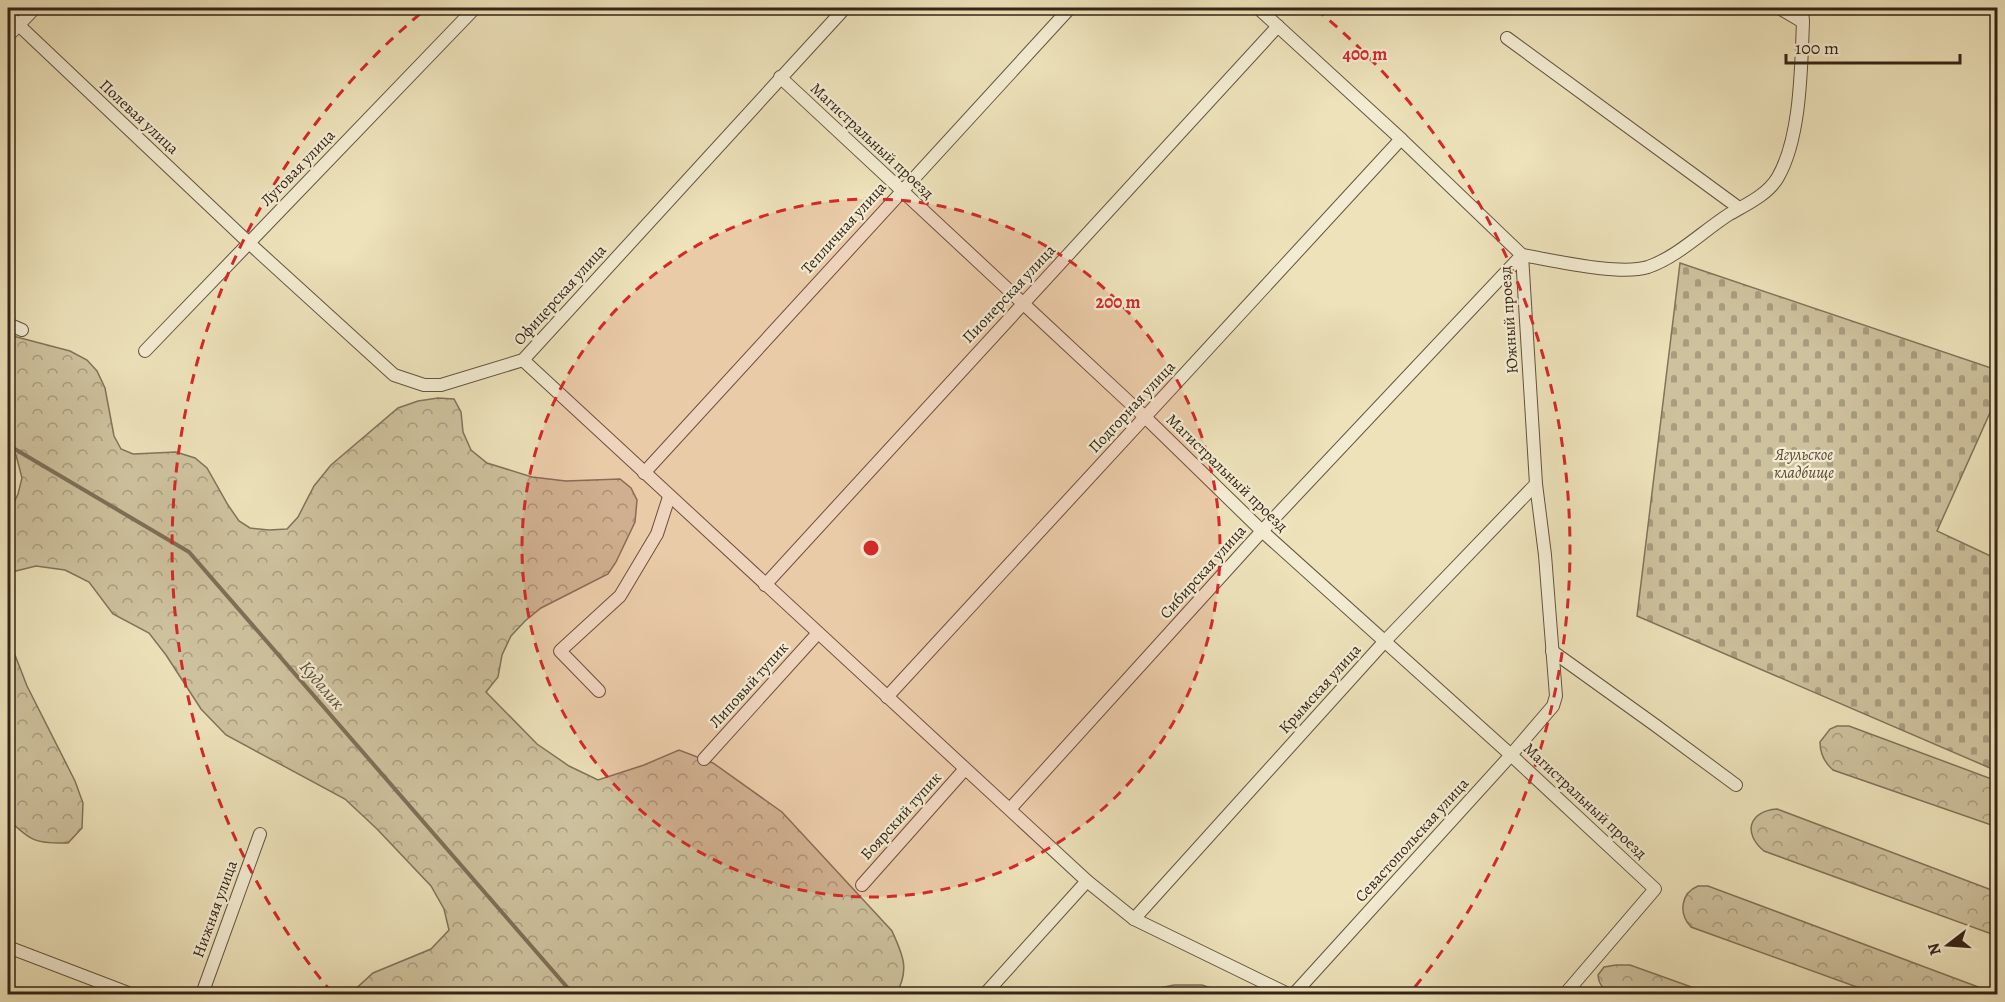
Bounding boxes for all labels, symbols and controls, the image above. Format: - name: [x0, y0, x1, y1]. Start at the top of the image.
- scale bar: [1786, 27, 1960, 65]
- text: 100 m: [1795, 36, 1839, 60]
- text: 400 m: [1343, 42, 1387, 66]
- street label: Полевая улица: [95, 74, 184, 160]
- street label: Магистральный проезд: [805, 78, 939, 204]
- street label: Луговая улица: [256, 124, 341, 211]
- street label: Тепличная улица: [796, 176, 892, 279]
- street label: Офицерская улица: [509, 239, 612, 350]
- street label: Пионерская улица: [957, 239, 1061, 348]
- street label: Южный проезд: [1494, 265, 1524, 375]
- text: 200 m: [1095, 290, 1141, 314]
- street label: Подгорная улица: [1084, 356, 1181, 458]
- street label: Магистральный проезд: [1161, 409, 1293, 537]
- park label: Ягульское кладбище: [1774, 444, 1834, 484]
- street label: Сибирская улица: [1155, 520, 1252, 624]
- centre of rings: [861, 538, 881, 558]
- street label: Липовый тупик: [704, 637, 794, 733]
- street label: Крымская улица: [1274, 639, 1367, 739]
- water label: Кудалик: [294, 655, 350, 715]
- street label: Магистральный проезд: [1518, 738, 1652, 864]
- street label: Боярский тупик: [855, 767, 947, 865]
- street label: Севастопольская улица: [1350, 773, 1474, 907]
- street label: Нижняя улица: [187, 857, 243, 961]
- north arrow: [1918, 915, 1978, 975]
- text: N: [1922, 940, 1947, 958]

